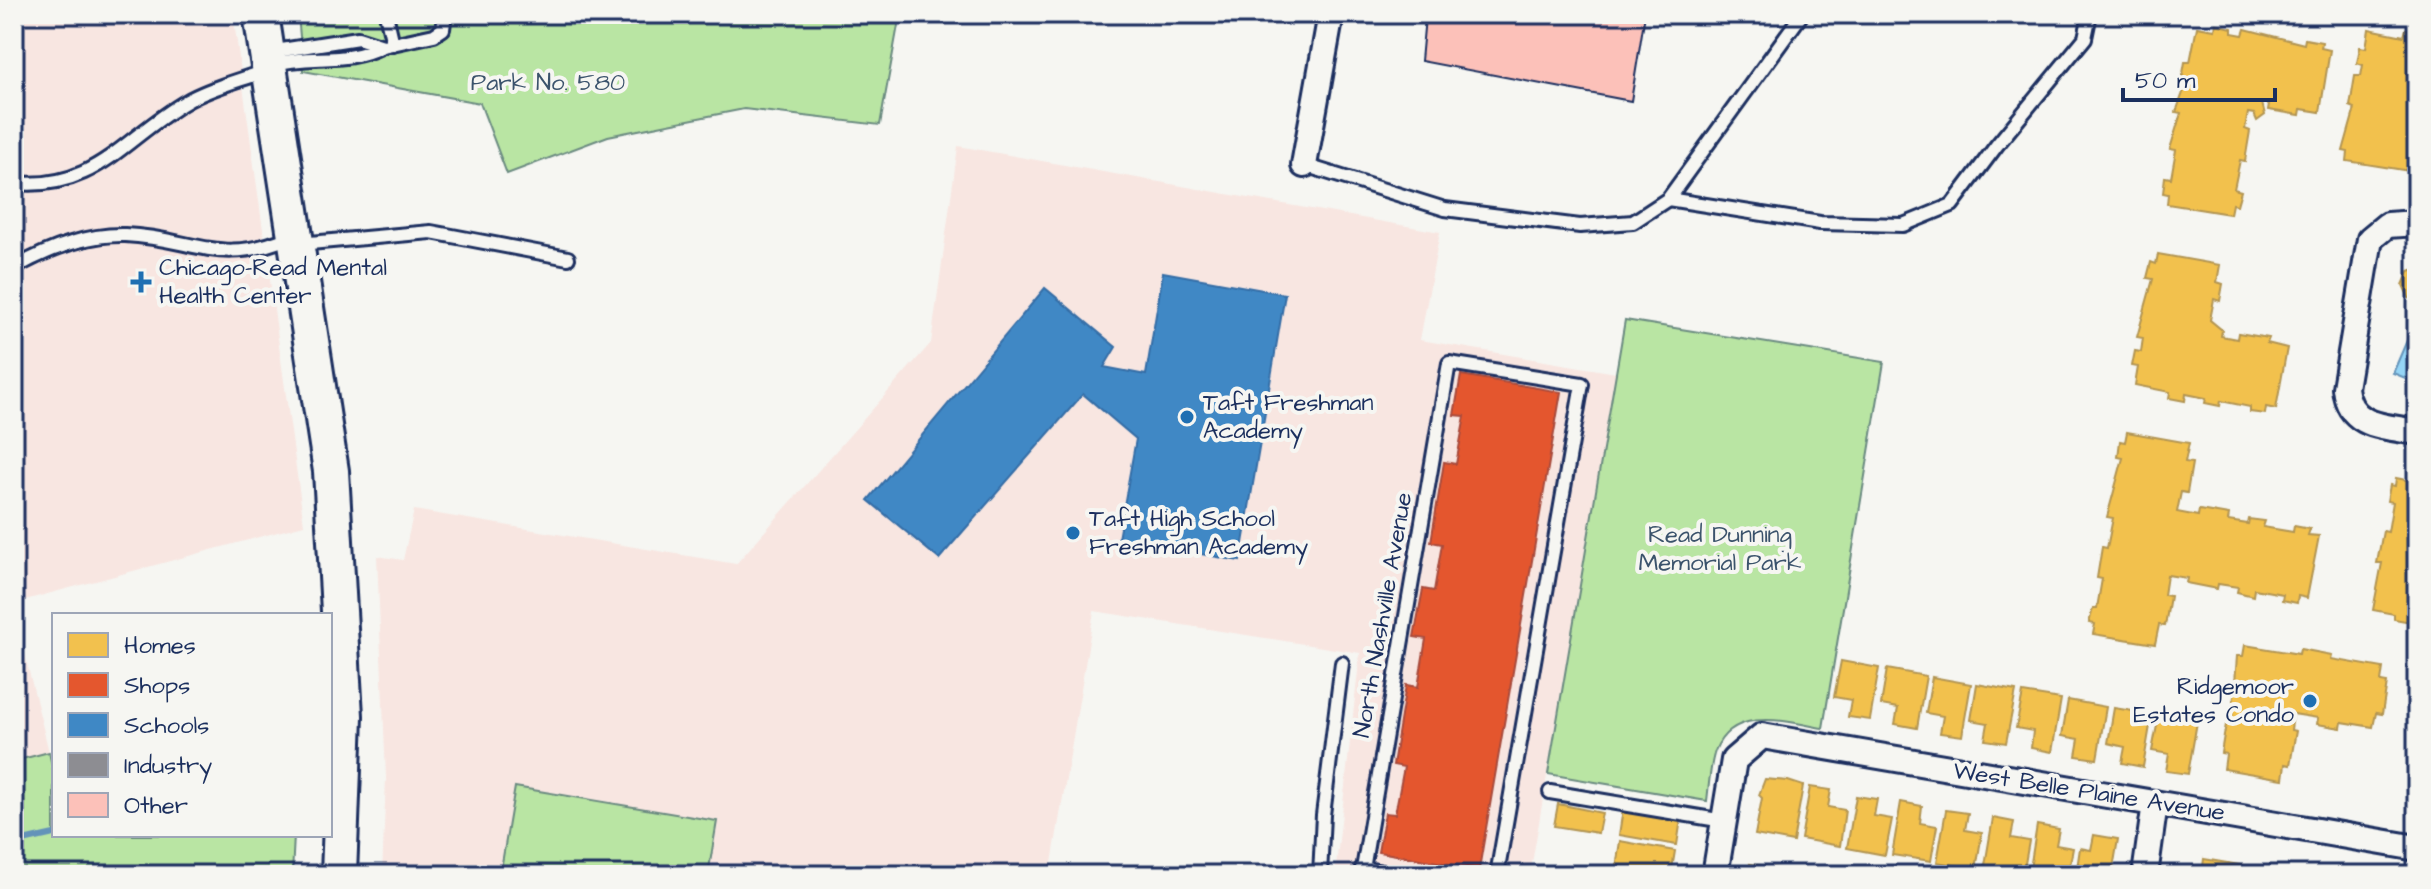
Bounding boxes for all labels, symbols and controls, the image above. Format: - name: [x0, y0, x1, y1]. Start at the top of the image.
- scale bar: [2123, 52, 2275, 102]
- text: 50 m: [2135, 64, 2196, 98]
- park label: Park No. 580: [471, 66, 625, 100]
- place label: Chicago-Read Mental Health Center: [159, 251, 387, 313]
- marker: Chicago-Read Mental Health Center: [130, 271, 152, 293]
- place label: Taft Freshman Academy: [1203, 386, 1373, 449]
- marker: Taft Freshman Academy: [1178, 408, 1196, 426]
- street label: North Nashville Avenue: [1345, 490, 1421, 740]
- place label: Taft High School Freshman Academy: [1089, 502, 1308, 565]
- park label: Read Dunning Memorial Park: [1639, 518, 1802, 580]
- marker: Taft High School Freshman Academy: [1064, 524, 1082, 542]
- legend: [52, 613, 332, 837]
- text: Homes: [124, 629, 196, 663]
- text: Shops: [124, 669, 190, 703]
- place label: Ridgemoor Estates Condo: [2133, 670, 2294, 732]
- marker: Ridgemoor Estates Condo: [2301, 692, 2319, 710]
- text: Schools: [124, 709, 209, 743]
- text: Industry: [124, 749, 212, 784]
- street label: West Belle Plaine Avenue: [1951, 754, 2227, 830]
- text: Other: [124, 789, 188, 823]

